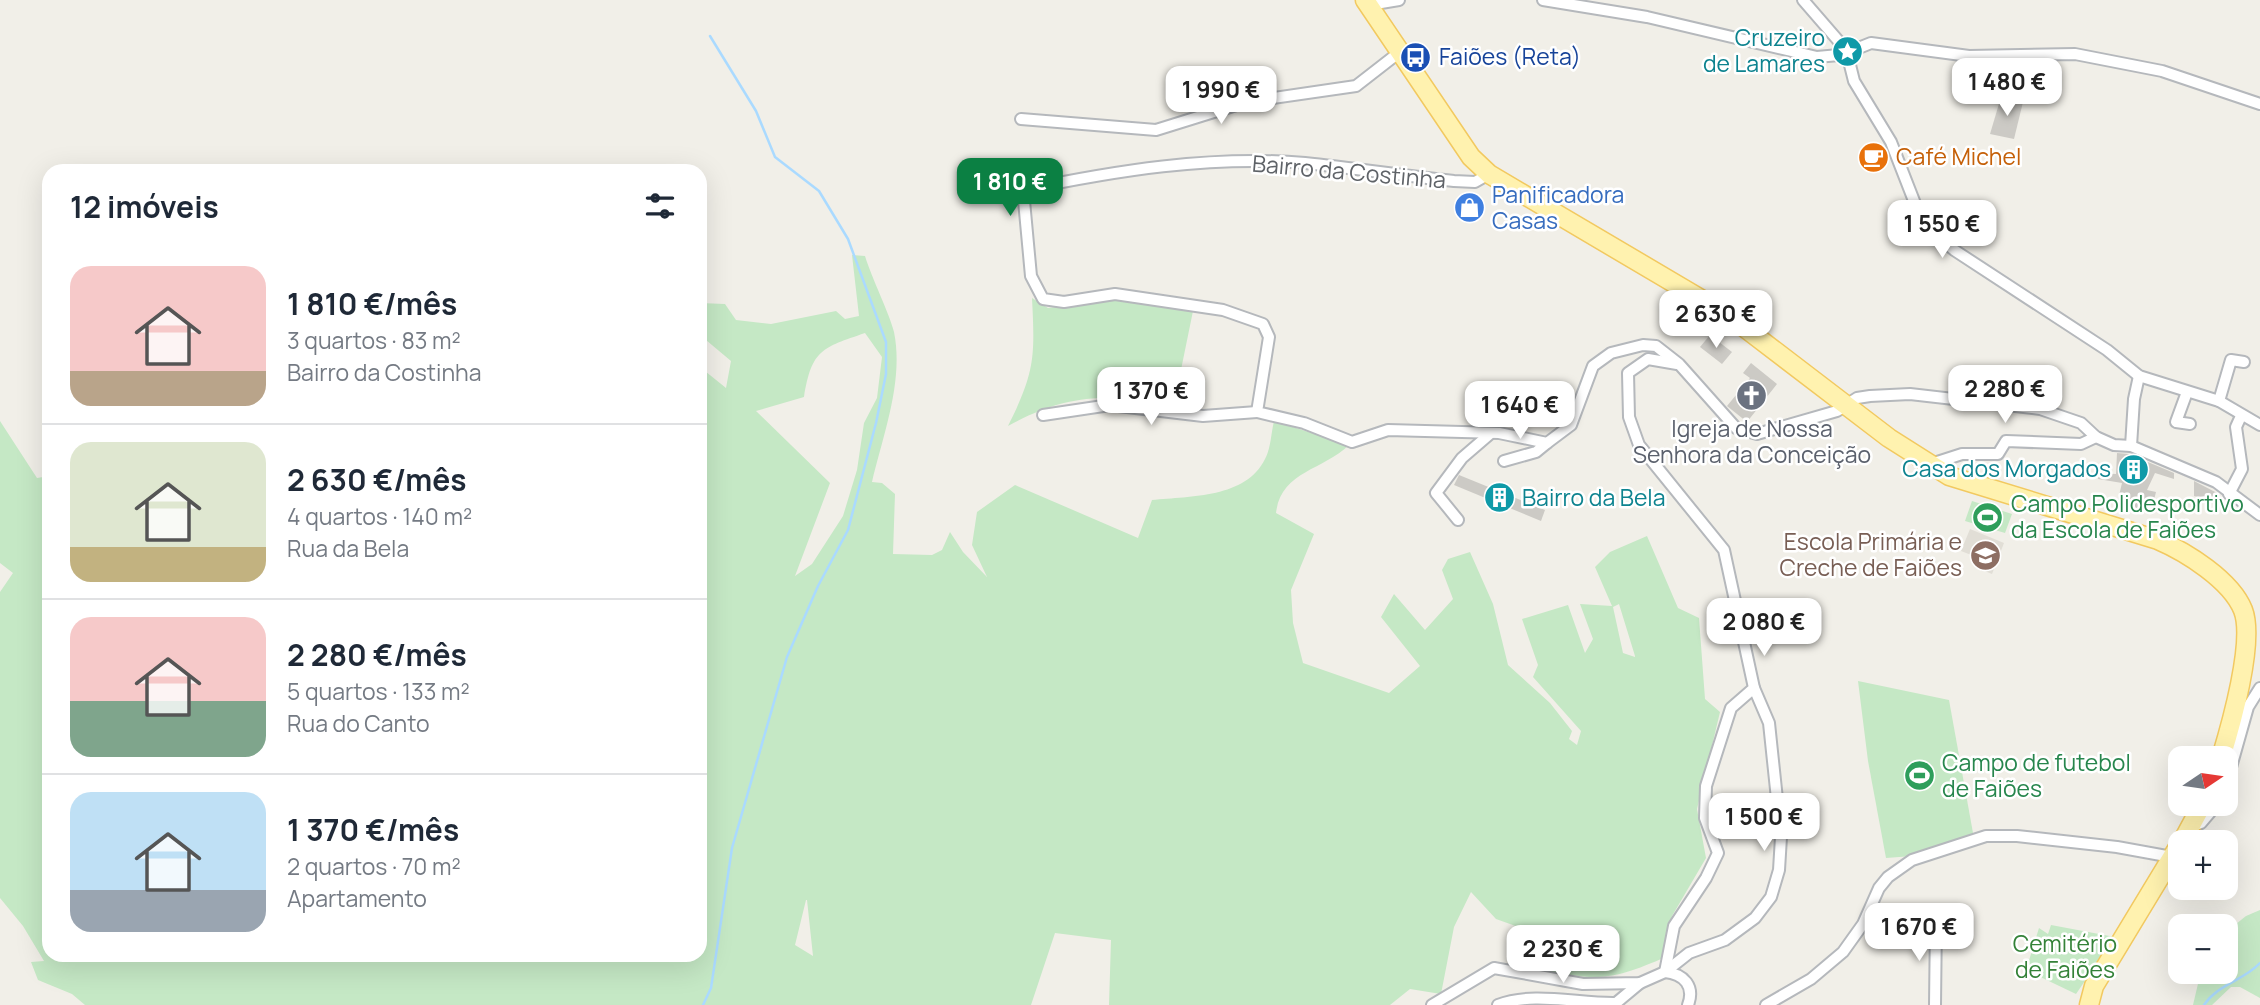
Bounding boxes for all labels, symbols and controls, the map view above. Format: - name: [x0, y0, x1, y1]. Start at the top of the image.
- place label: Cruzeiro de Lamares: [1703, 21, 1825, 79]
- place icon: Cruzeiro de Lamares: [1831, 34, 1865, 68]
- bus stop icon: Faiões (Reta): [1399, 40, 1433, 74]
- place label: Faiões (Reta): [1439, 40, 1581, 72]
- pin: 1 480 €: [1942, 58, 2072, 118]
- text: 1 480 €: [1968, 65, 2046, 97]
- pin: 1 990 €: [1156, 66, 1286, 126]
- text: 1 990 €: [1182, 73, 1260, 105]
- cafe icon: Café Michel: [1856, 140, 1890, 174]
- place label: Café Michel: [1896, 140, 2021, 172]
- street label: Bairro da Costinha: [1251, 147, 1447, 195]
- pin: 1 810 €: [945, 158, 1075, 218]
- text: 1 810 €: [973, 165, 1047, 197]
- place label: Panificadora Casas: [1492, 178, 1624, 236]
- text: 12 imóveis: [70, 186, 219, 227]
- icon: filters: [641, 187, 679, 225]
- shop icon: Panificadora Casas: [1452, 191, 1486, 225]
- pin: 1 550 €: [1877, 201, 2007, 260]
- text: 1 550 €: [1903, 207, 1981, 239]
- text: 1 810 €/mês: [287, 283, 457, 324]
- pin: 2 630 €: [1651, 290, 1781, 350]
- icon: home: [126, 294, 210, 378]
- text: 2 630 €: [1675, 297, 1757, 329]
- text: 3 quartos · 83 m²: [287, 324, 461, 356]
- text: Bairro da Costinha: [287, 356, 482, 388]
- pin: 2 280 €: [1940, 366, 2070, 425]
- pin: 1 370 €: [1086, 368, 1216, 427]
- text: 2 280 €: [1964, 372, 2046, 404]
- text: 1 370 €: [1113, 374, 1189, 406]
- church icon: Igreja de Nossa Senhora da Conceição: [1735, 378, 1769, 412]
- pin: 1 640 €: [1455, 382, 1585, 441]
- text: 1 640 €: [1481, 388, 1559, 420]
- place label: Igreja de Nossa Senhora da Conceição: [1633, 412, 1871, 470]
- place label: Casa dos Morgados: [1902, 452, 2111, 484]
- building icon: Casa dos Morgados: [2117, 452, 2151, 486]
- text: 2 630 €/mês: [287, 459, 467, 500]
- icon: home: [126, 470, 210, 554]
- building icon: Bairro da Bela: [1482, 481, 1516, 515]
- place label: Bairro da Bela: [1522, 481, 1666, 513]
- place label: Campo Polidesportivo da Escola de Faiões: [2011, 487, 2244, 545]
- text: 4 quartos · 140 m²: [287, 500, 472, 532]
- sports icon: Campo Polidesportivo da Escola de Faiões: [1971, 500, 2005, 534]
- place label: Escola Primária e Creche de Faiões: [1780, 525, 1962, 583]
- text: Rua da Bela: [287, 532, 409, 564]
- school or university icon: Escola Primária e Creche de Faiões: [1968, 538, 2002, 572]
- pin: 2 080 €: [1699, 598, 1829, 658]
- text: 2 080 €: [1723, 605, 1805, 637]
- text: 2 280 €/mês: [287, 634, 467, 675]
- icon: home: [126, 645, 210, 729]
- text: 5 quartos · 133 m²: [287, 675, 470, 707]
- text: Rua do Canto: [287, 707, 430, 739]
- place label: Campo de futebol de Faiões: [1942, 746, 2131, 804]
- north arrow: [2168, 746, 2238, 816]
- map controls: [2168, 746, 2238, 984]
- sports icon: Campo de futebol de Faiões: [1902, 759, 1936, 793]
- pin: 1 500 €: [1699, 794, 1829, 853]
- text: 1 500 €: [1725, 800, 1803, 832]
- text: 1 370 €/mês: [287, 809, 459, 850]
- icon: home: [126, 820, 210, 904]
- button: +: [2168, 830, 2238, 900]
- text: 2 quartos · 70 m²: [287, 850, 461, 882]
- text: Apartamento: [287, 882, 427, 914]
- pin: 1 670 €: [1854, 904, 1984, 963]
- text: 1 670 €: [1881, 910, 1957, 942]
- button: −: [2168, 914, 2238, 984]
- pin: 2 230 €: [1498, 926, 1628, 985]
- park label: Cemitério de Faiões: [2013, 927, 2117, 985]
- text: 2 230 €: [1523, 932, 1603, 964]

